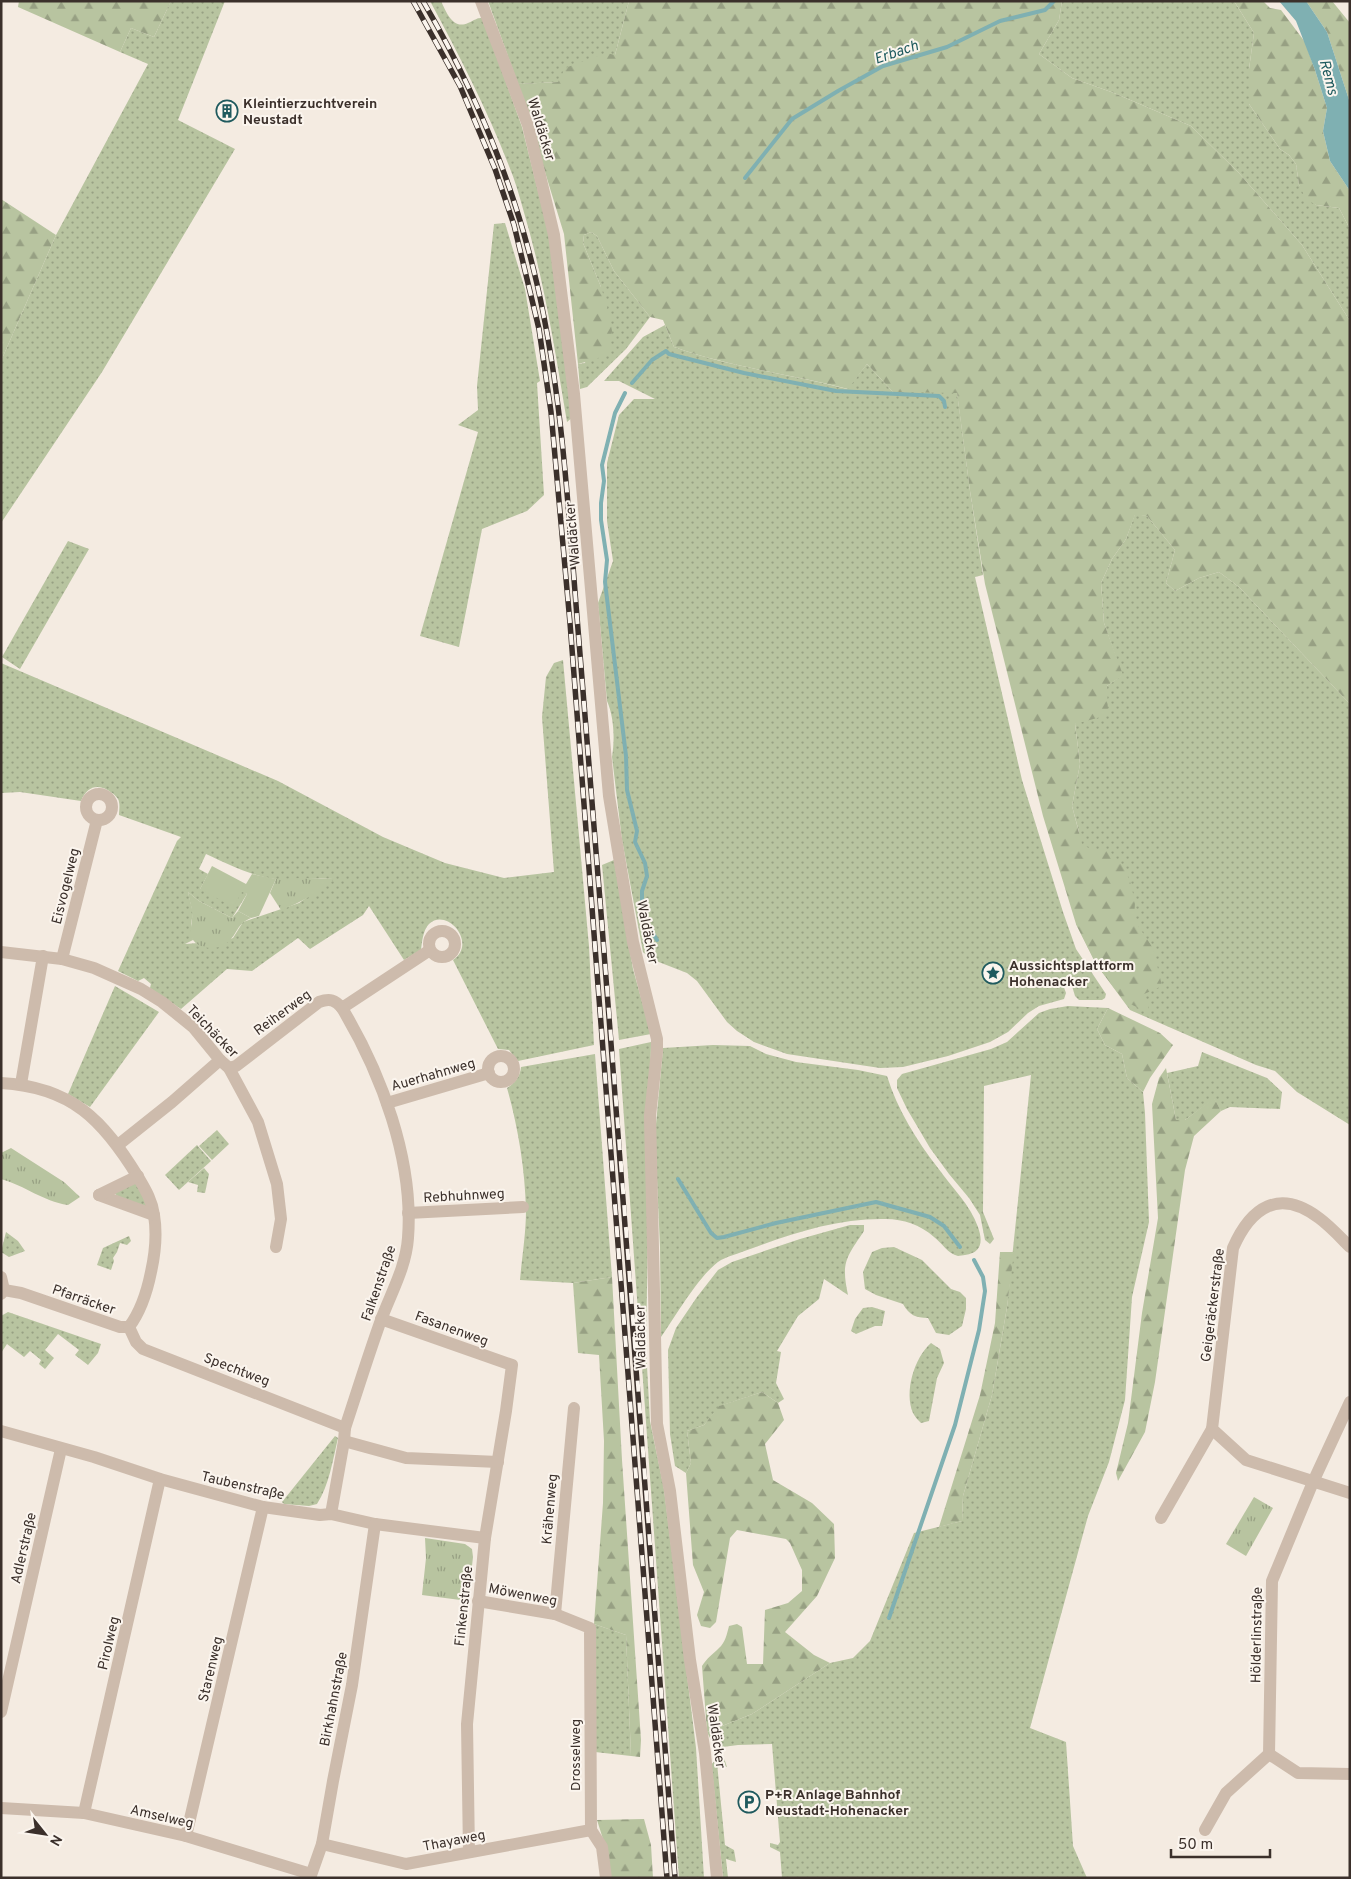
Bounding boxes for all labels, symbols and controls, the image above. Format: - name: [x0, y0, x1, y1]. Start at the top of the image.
- water label: Erbach: [872, 37, 921, 70]
- water label: Rems: [1314, 58, 1341, 97]
- place label: Kleintierzuchtverein Neustadt: [243, 96, 377, 129]
- street label: Waldäcker: [523, 96, 558, 163]
- building icon: Kleintierzuchtverein Neustadt: [215, 99, 239, 123]
- street label: Waldäcker: [562, 500, 585, 567]
- street label: Eisvogelweg: [49, 846, 84, 926]
- street label: Waldäcker: [632, 899, 661, 966]
- place label: Aussichtsplattform Hohenacker: [1009, 958, 1134, 991]
- place icon: Aussichtsplattform Hohenacker: [981, 961, 1005, 985]
- street label: Reiherweg: [251, 987, 315, 1040]
- street label: Teichäcker: [182, 1002, 242, 1063]
- street label: Auerhahnweg: [389, 1055, 478, 1096]
- street label: Rebhuhnweg: [423, 1186, 505, 1207]
- street label: Falkenstraße: [358, 1243, 400, 1324]
- street label: Geigeräckerstraße: [1198, 1247, 1229, 1363]
- street label: Pfarräcker: [50, 1282, 118, 1319]
- street label: Waldäcker: [632, 1304, 651, 1370]
- street label: Fasanenweg: [412, 1308, 491, 1351]
- street label: Spechtweg: [201, 1350, 272, 1391]
- street label: Taubenstraße: [199, 1469, 286, 1504]
- street label: Krähenweg: [539, 1473, 562, 1545]
- street label: Adlerstraße: [8, 1511, 41, 1586]
- street label: Finkenstraße: [452, 1565, 477, 1647]
- street label: Möwenweg: [487, 1580, 559, 1610]
- street label: Hölderlinstraße: [1248, 1587, 1267, 1683]
- street label: Pirolweg: [95, 1615, 124, 1672]
- street label: Starenweg: [196, 1635, 227, 1704]
- street label: Birkhahnstraße: [317, 1651, 352, 1748]
- street label: Waldäcker: [703, 1703, 729, 1770]
- street label: Drosselweg: [568, 1719, 585, 1791]
- place label: P+R Anlage Bahnhof Neustadt-Hohenacker: [765, 1787, 909, 1820]
- parking icon: P+R Anlage Bahnhof Neustadt-Hohenacker: [737, 1790, 761, 1814]
- street label: Amselweg: [128, 1802, 195, 1833]
- north arrow: [20, 1809, 70, 1859]
- scale bar: [1171, 1826, 1270, 1858]
- street label: Thayaweg: [422, 1827, 487, 1856]
- text: N: [45, 1831, 65, 1848]
- text: 50 m: [1178, 1836, 1213, 1855]

